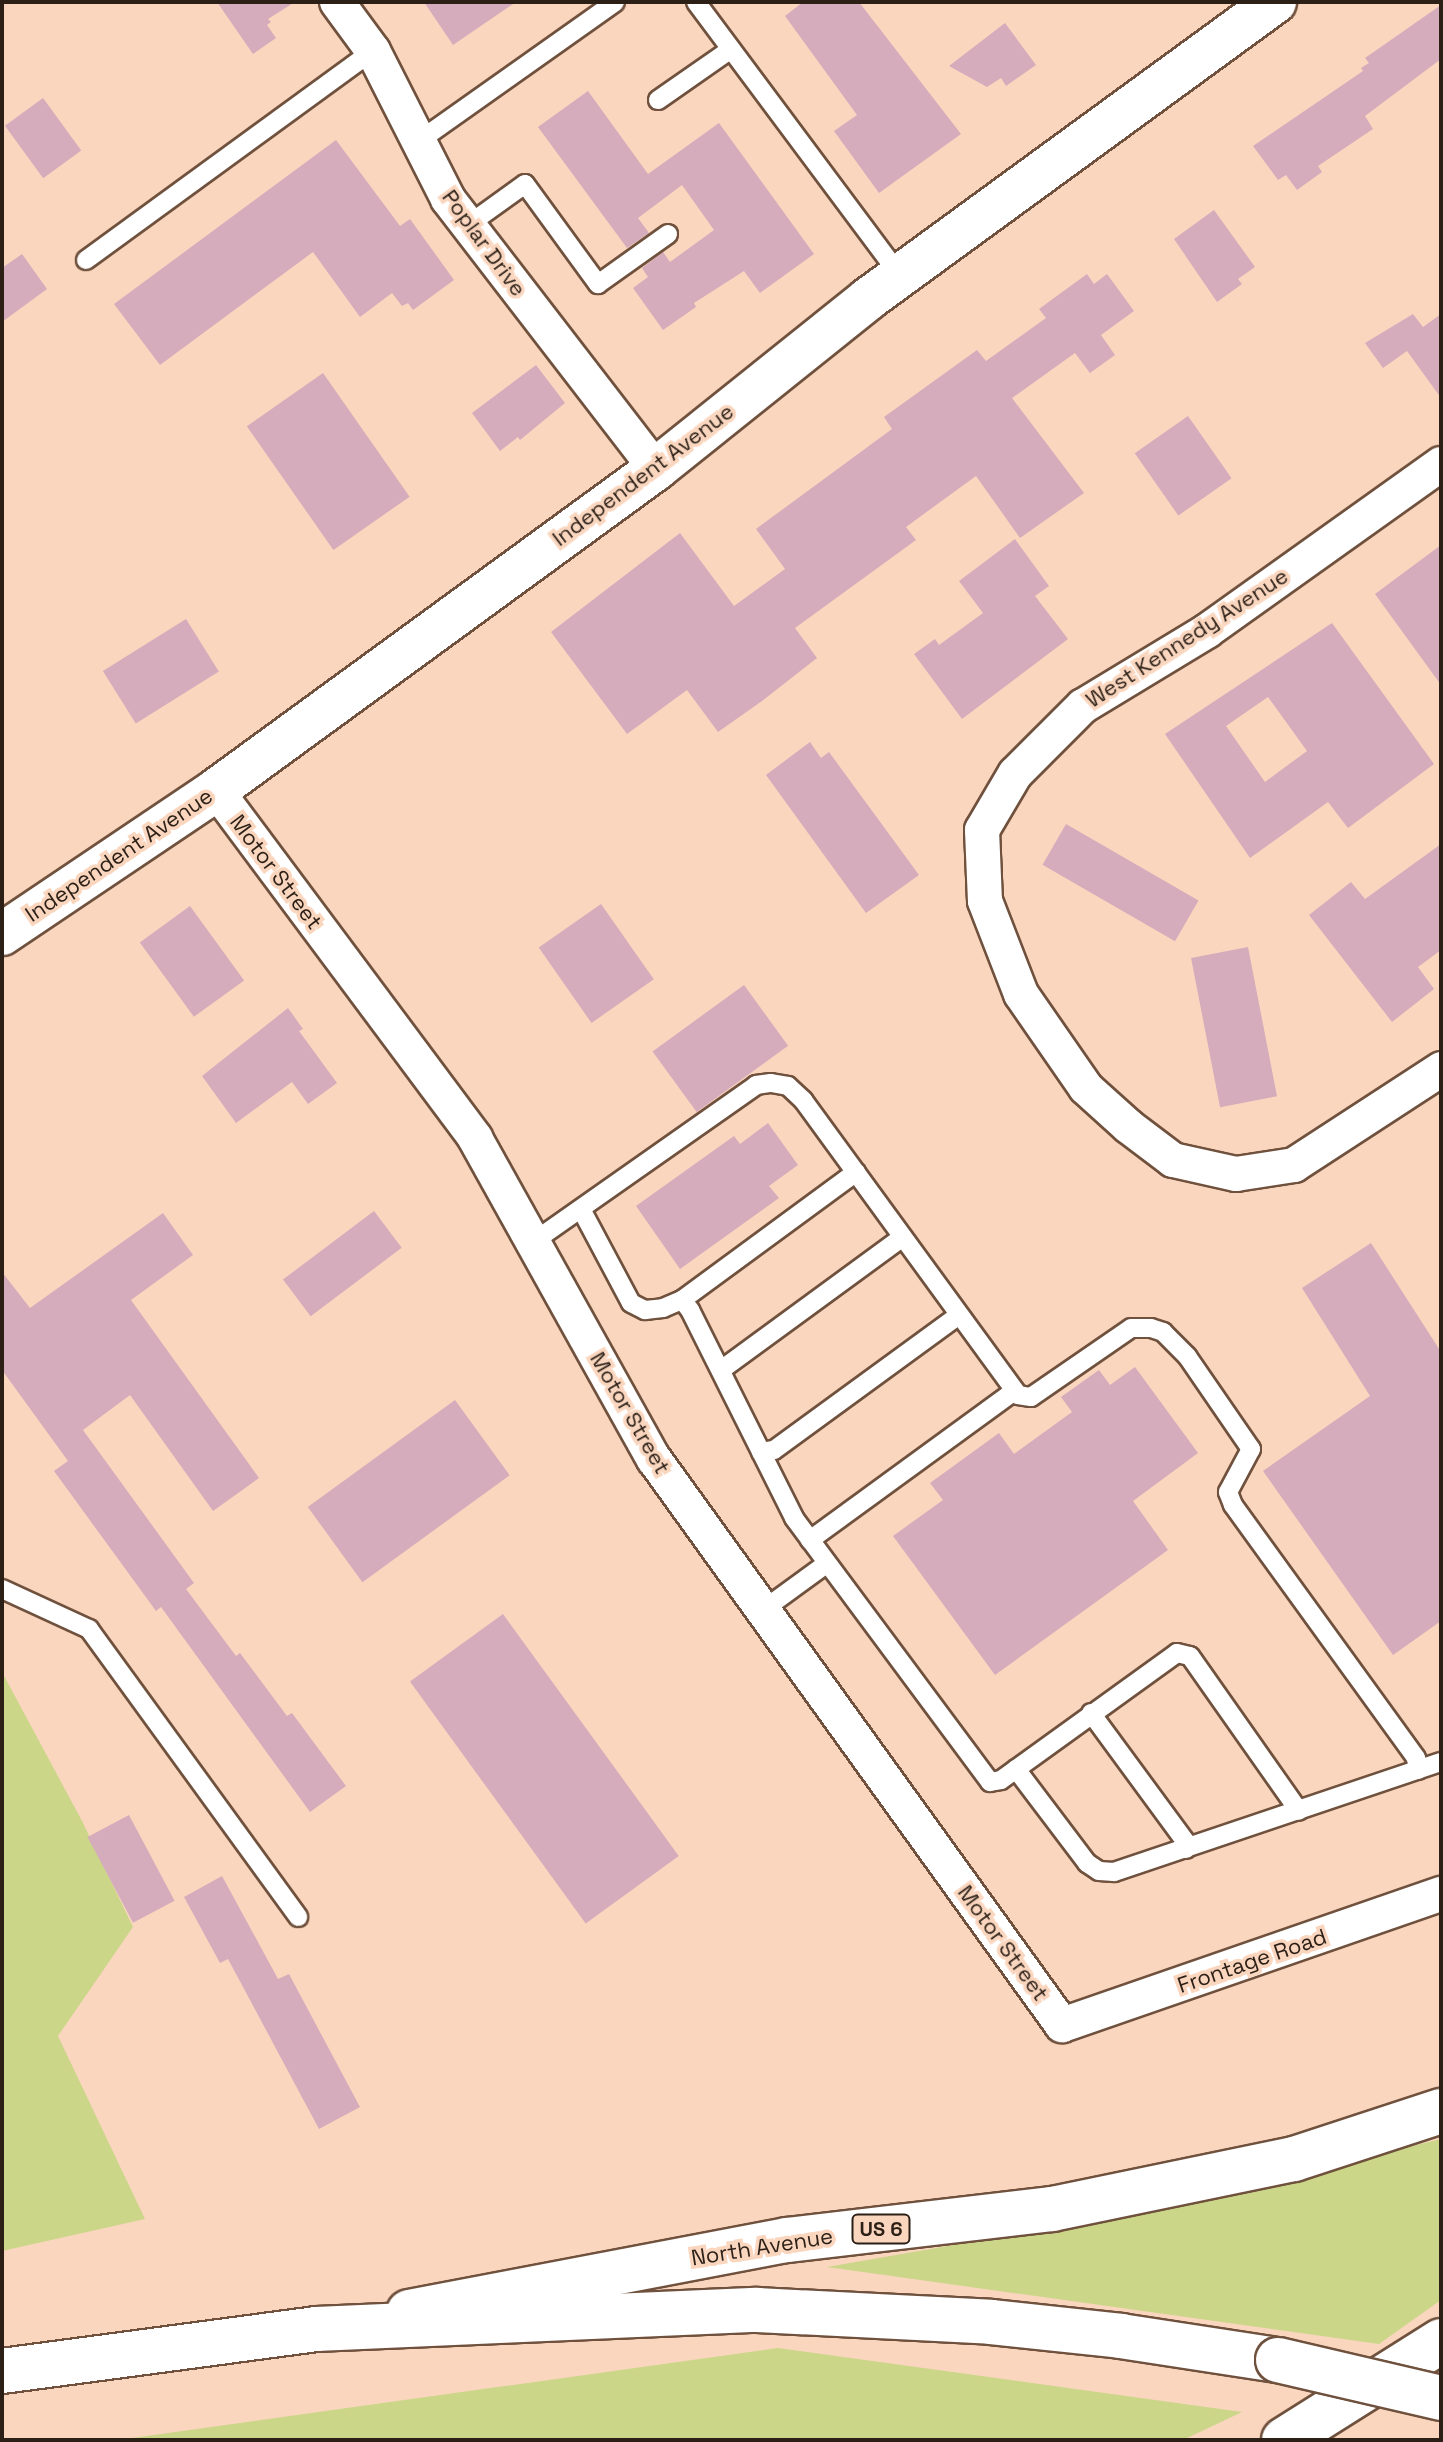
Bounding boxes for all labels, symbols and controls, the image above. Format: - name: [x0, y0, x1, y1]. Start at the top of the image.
- street label: Poplar Drive: [436, 185, 532, 301]
- street label: Independent Avenue: [547, 398, 739, 552]
- street label: West Kennedy Avenue: [1081, 563, 1293, 713]
- street label: Independent Avenue: [20, 782, 218, 928]
- street label: Motor Street: [224, 809, 328, 935]
- street label: Motor Street: [584, 1347, 676, 1479]
- street label: Motor Street: [952, 1880, 1054, 2006]
- street label: Frontage Road: [1174, 1923, 1330, 1999]
- road number: US 6: [851, 2213, 911, 2245]
- street label: North Avenue: [689, 2223, 835, 2271]

